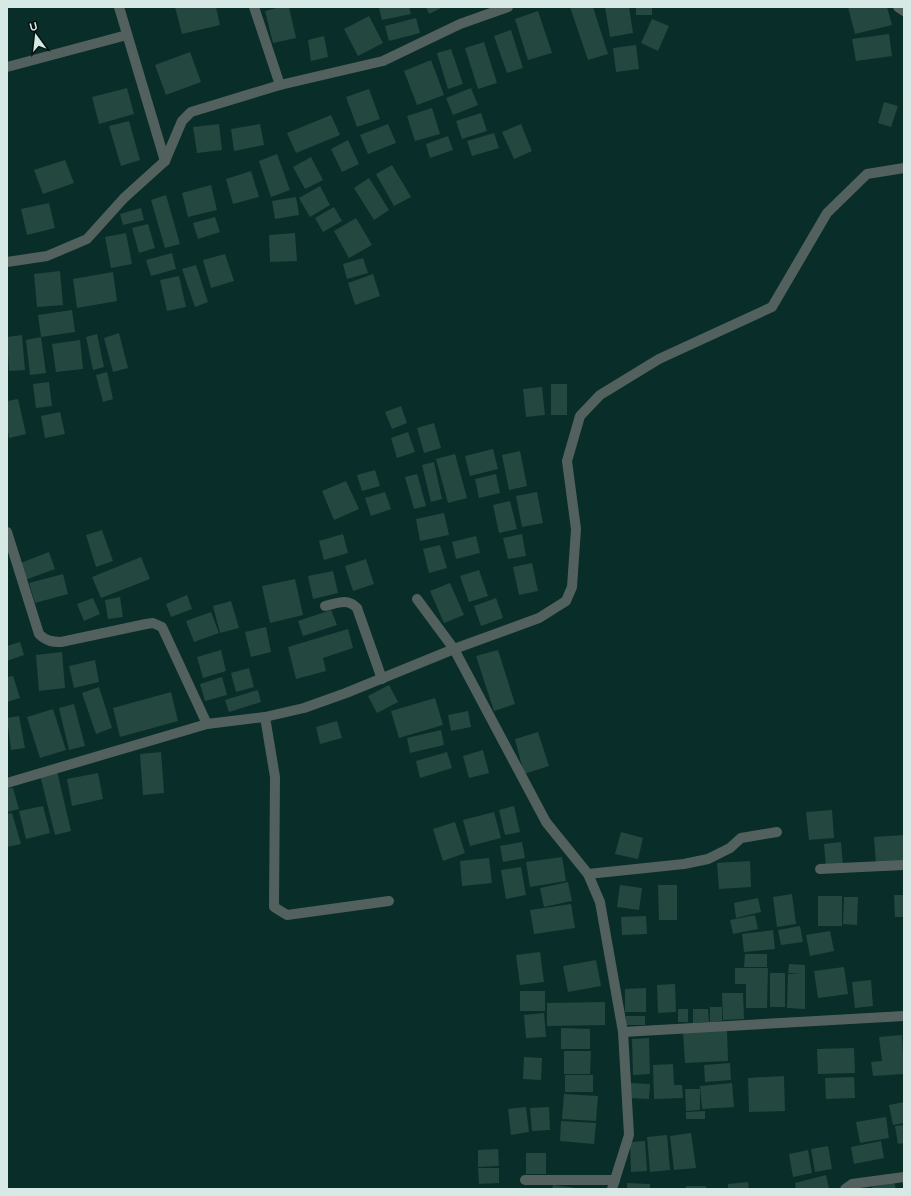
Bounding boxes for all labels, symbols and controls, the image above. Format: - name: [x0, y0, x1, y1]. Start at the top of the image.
- north arrow: [16, 16, 56, 56]
- text: U: [28, 19, 39, 34]

